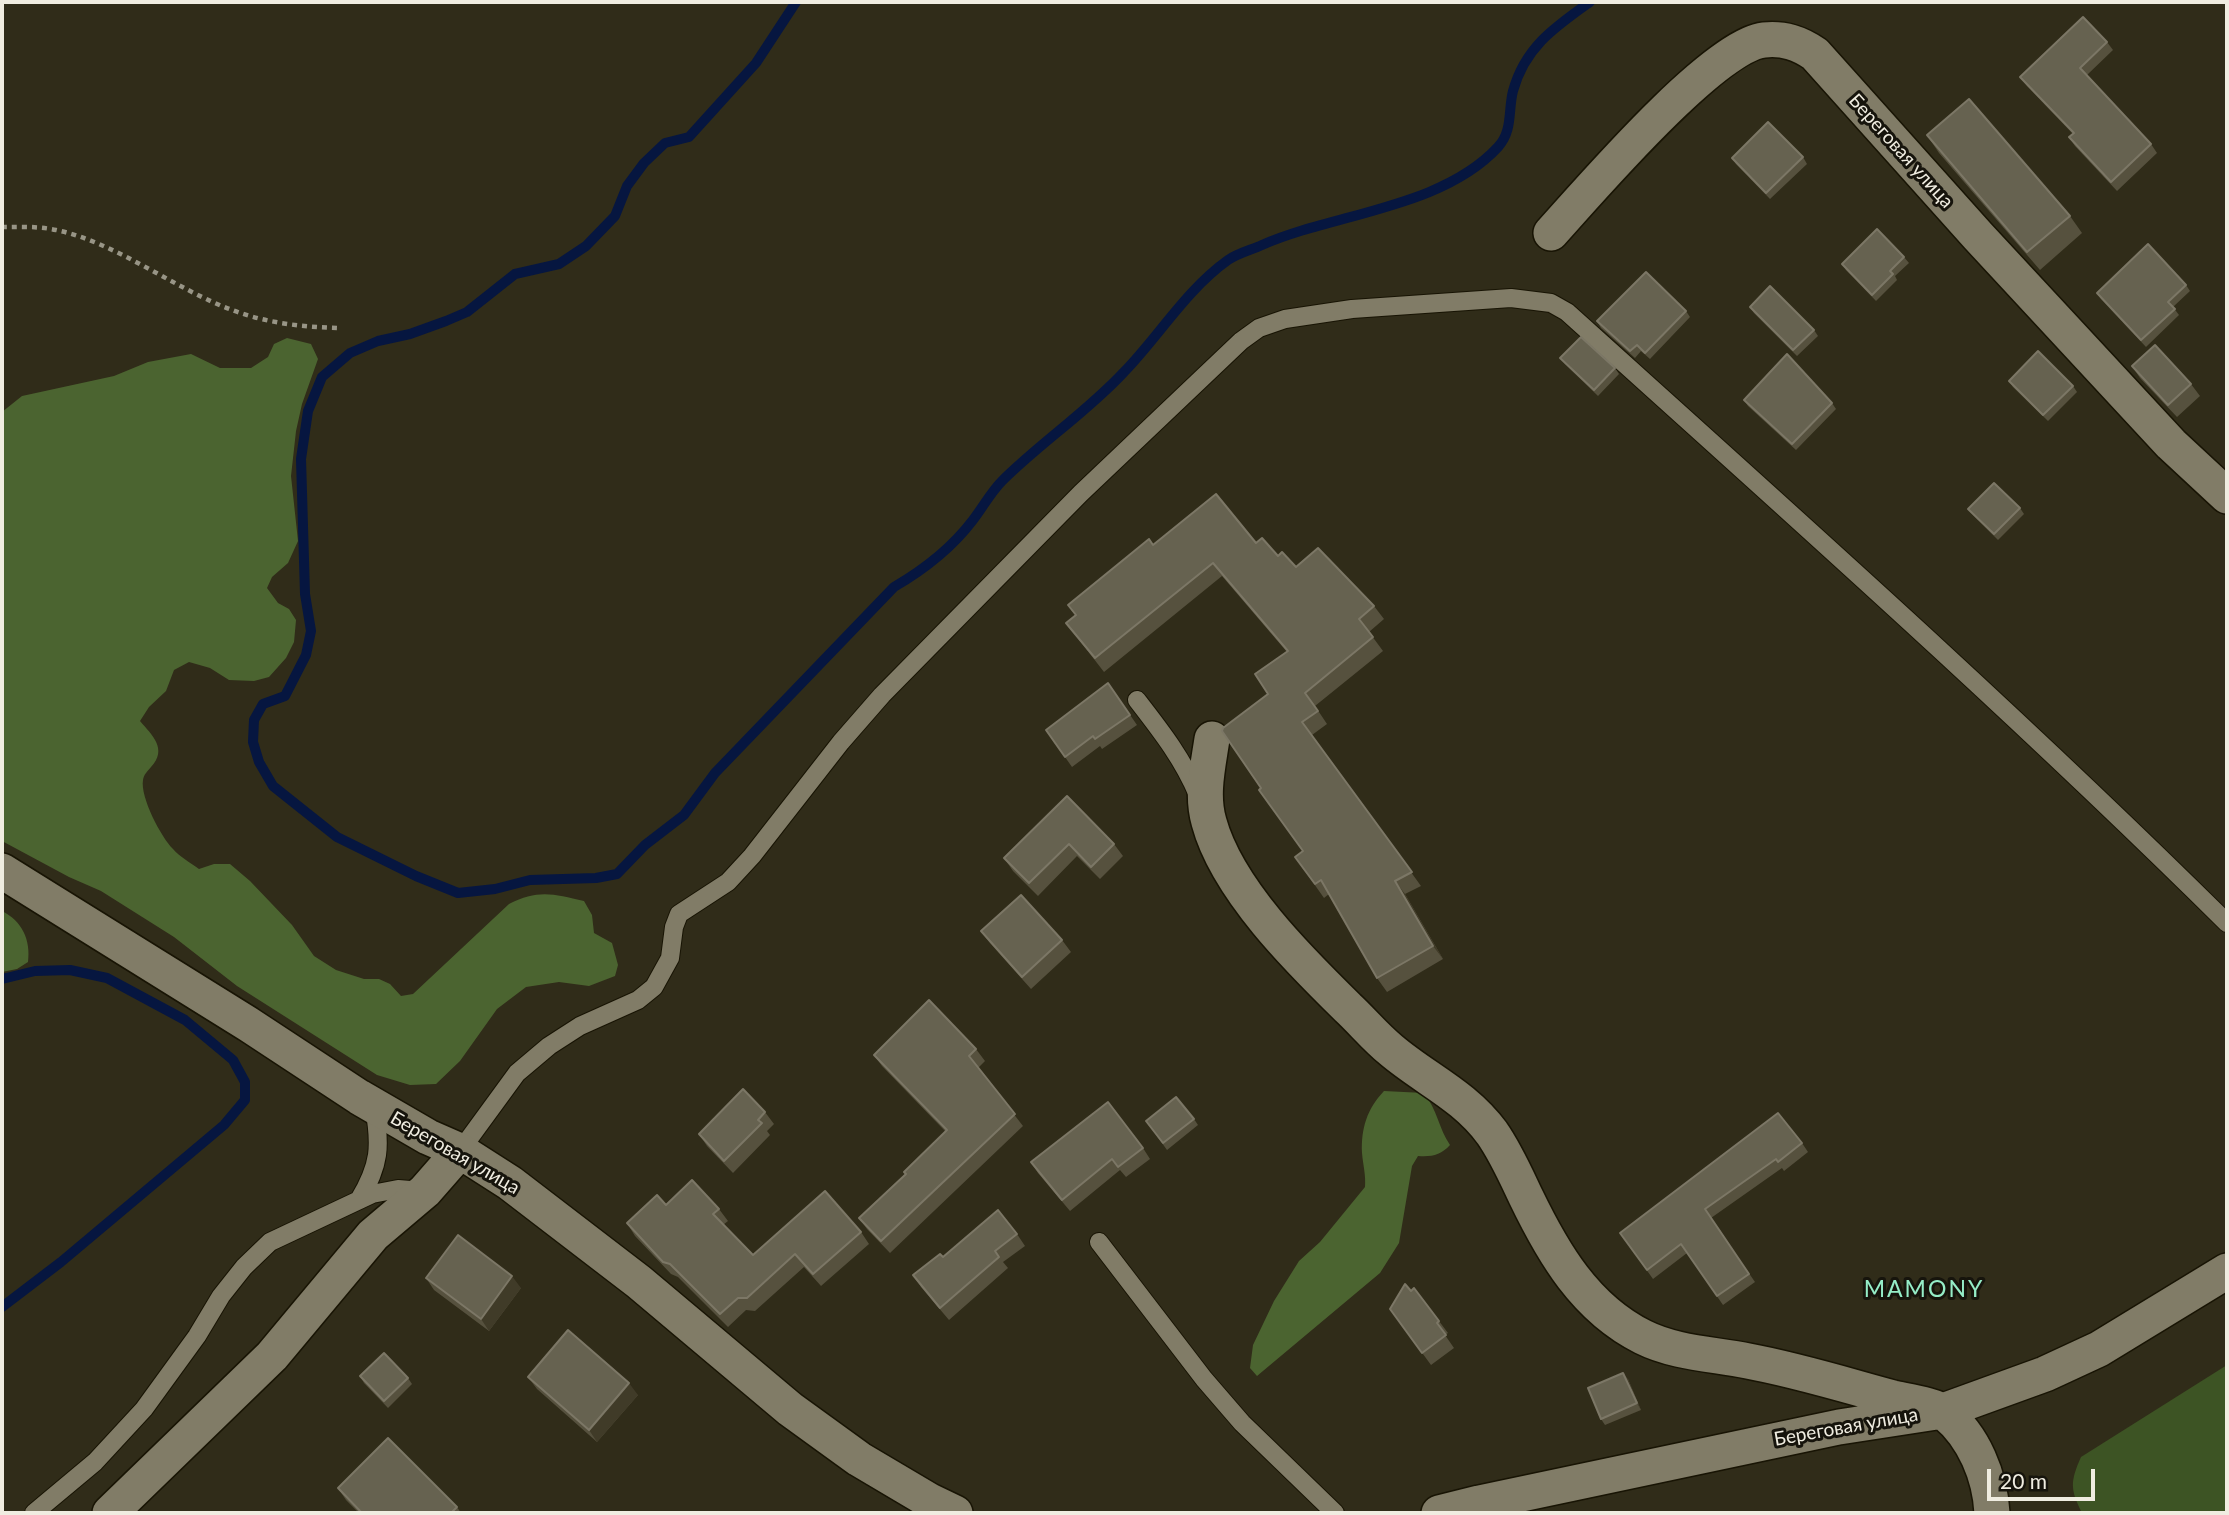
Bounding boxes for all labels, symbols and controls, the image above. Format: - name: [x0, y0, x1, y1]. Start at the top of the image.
- street label: Береговая улица: [1844, 89, 1958, 213]
- street label: Береговая улица: [386, 1107, 524, 1199]
- district label: MAMONY: [1864, 1276, 1984, 1304]
- street label: Береговая улица: [1772, 1403, 1920, 1451]
- scale bar: [1991, 1456, 2100, 1500]
- text: 20 m: [2000, 1468, 2047, 1493]

